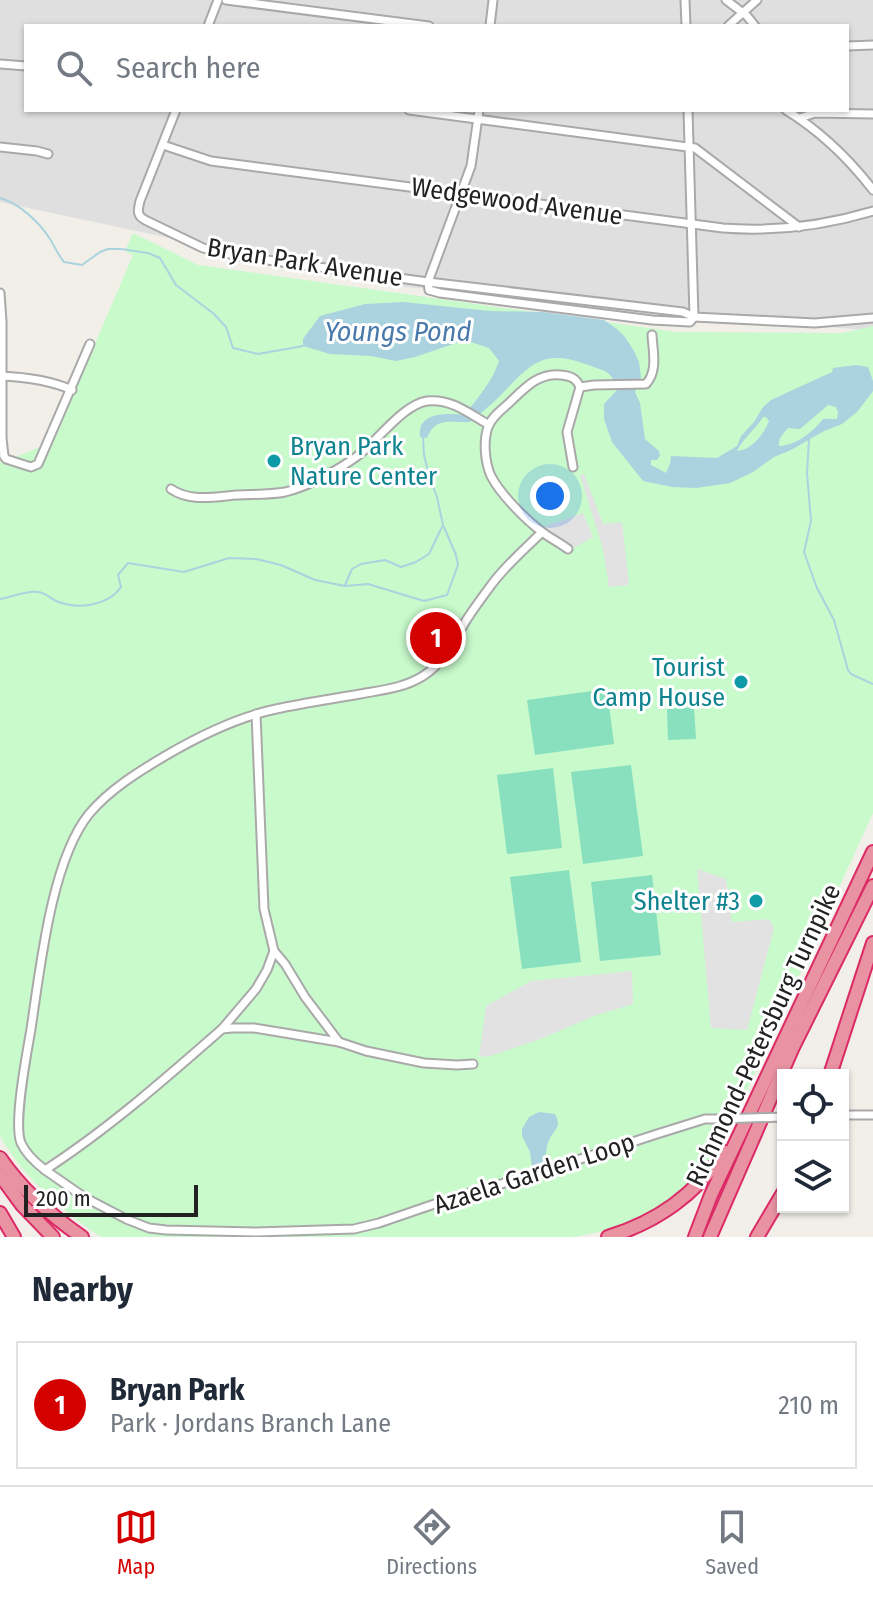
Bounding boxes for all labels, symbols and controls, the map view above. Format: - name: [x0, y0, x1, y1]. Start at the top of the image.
- search box: [24, 24, 849, 112]
- icon: search: [52, 46, 96, 90]
- text: Search here: [116, 50, 261, 86]
- street label: Wedgewood Avenue: [409, 171, 625, 232]
- street label: Bryan Park Avenue: [205, 232, 405, 293]
- water label: Youngs Pond: [325, 315, 471, 348]
- place label: Bryan Park Nature Center: [290, 431, 437, 492]
- marker: Bryan Park Nature Center: [265, 452, 283, 470]
- your location: [530, 476, 570, 516]
- pin: 1: [410, 608, 462, 668]
- place label: Tourist Camp House: [592, 652, 725, 713]
- marker: Tourist Camp House: [732, 673, 750, 691]
- street label: Richmond-Petersburg Turnpike: [680, 879, 847, 1191]
- place label: Shelter #3: [634, 886, 740, 917]
- marker: Shelter #3: [747, 892, 765, 910]
- map controls: [777, 1069, 849, 1213]
- button: locate: [777, 1069, 849, 1141]
- street label: Azaela Garden Loop: [430, 1126, 639, 1221]
- button: layers: [777, 1141, 849, 1213]
- scale bar: [24, 1181, 198, 1217]
- text: 200 m: [36, 1185, 91, 1212]
- text: Nearby: [32, 1269, 133, 1310]
- text: Bryan Park: [110, 1372, 244, 1408]
- text: 1: [55, 1390, 66, 1421]
- text: 210 m: [778, 1390, 839, 1421]
- text: Park · Jordans Branch Lane: [110, 1408, 391, 1439]
- tab: Map: [114, 1505, 158, 1580]
- tab: Directions: [386, 1505, 477, 1580]
- tab: Saved: [705, 1505, 759, 1580]

